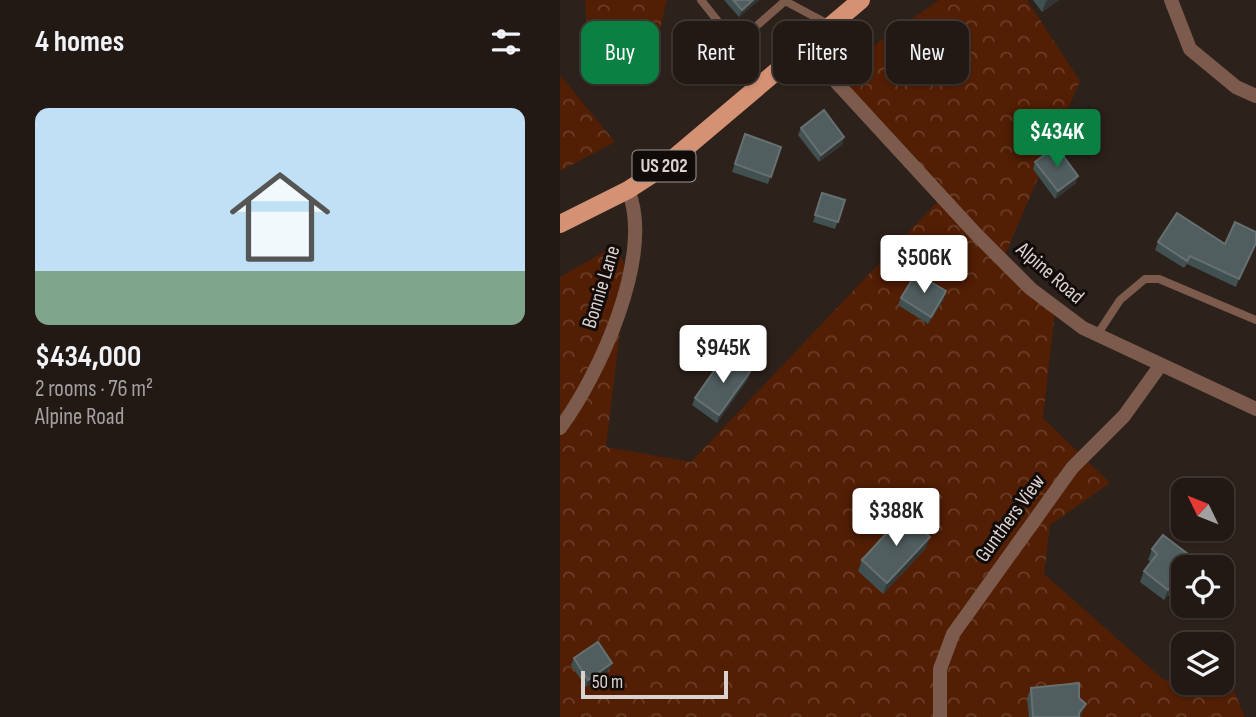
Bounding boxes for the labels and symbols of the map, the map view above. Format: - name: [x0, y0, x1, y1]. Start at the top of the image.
- pin: $434K: [1008, 110, 1106, 169]
- road number: US 202: [632, 150, 696, 182]
- pin: $506K: [875, 236, 973, 295]
- street label: Alpine Road: [1010, 236, 1089, 309]
- street label: Bonnie Lane: [577, 243, 625, 331]
- pin: $945K: [674, 326, 772, 385]
- street label: Gunthers View: [970, 469, 1050, 567]
- north arrow: [1171, 478, 1234, 541]
- pin: $388K: [847, 489, 945, 548]
- scale bar: [581, 668, 728, 700]

